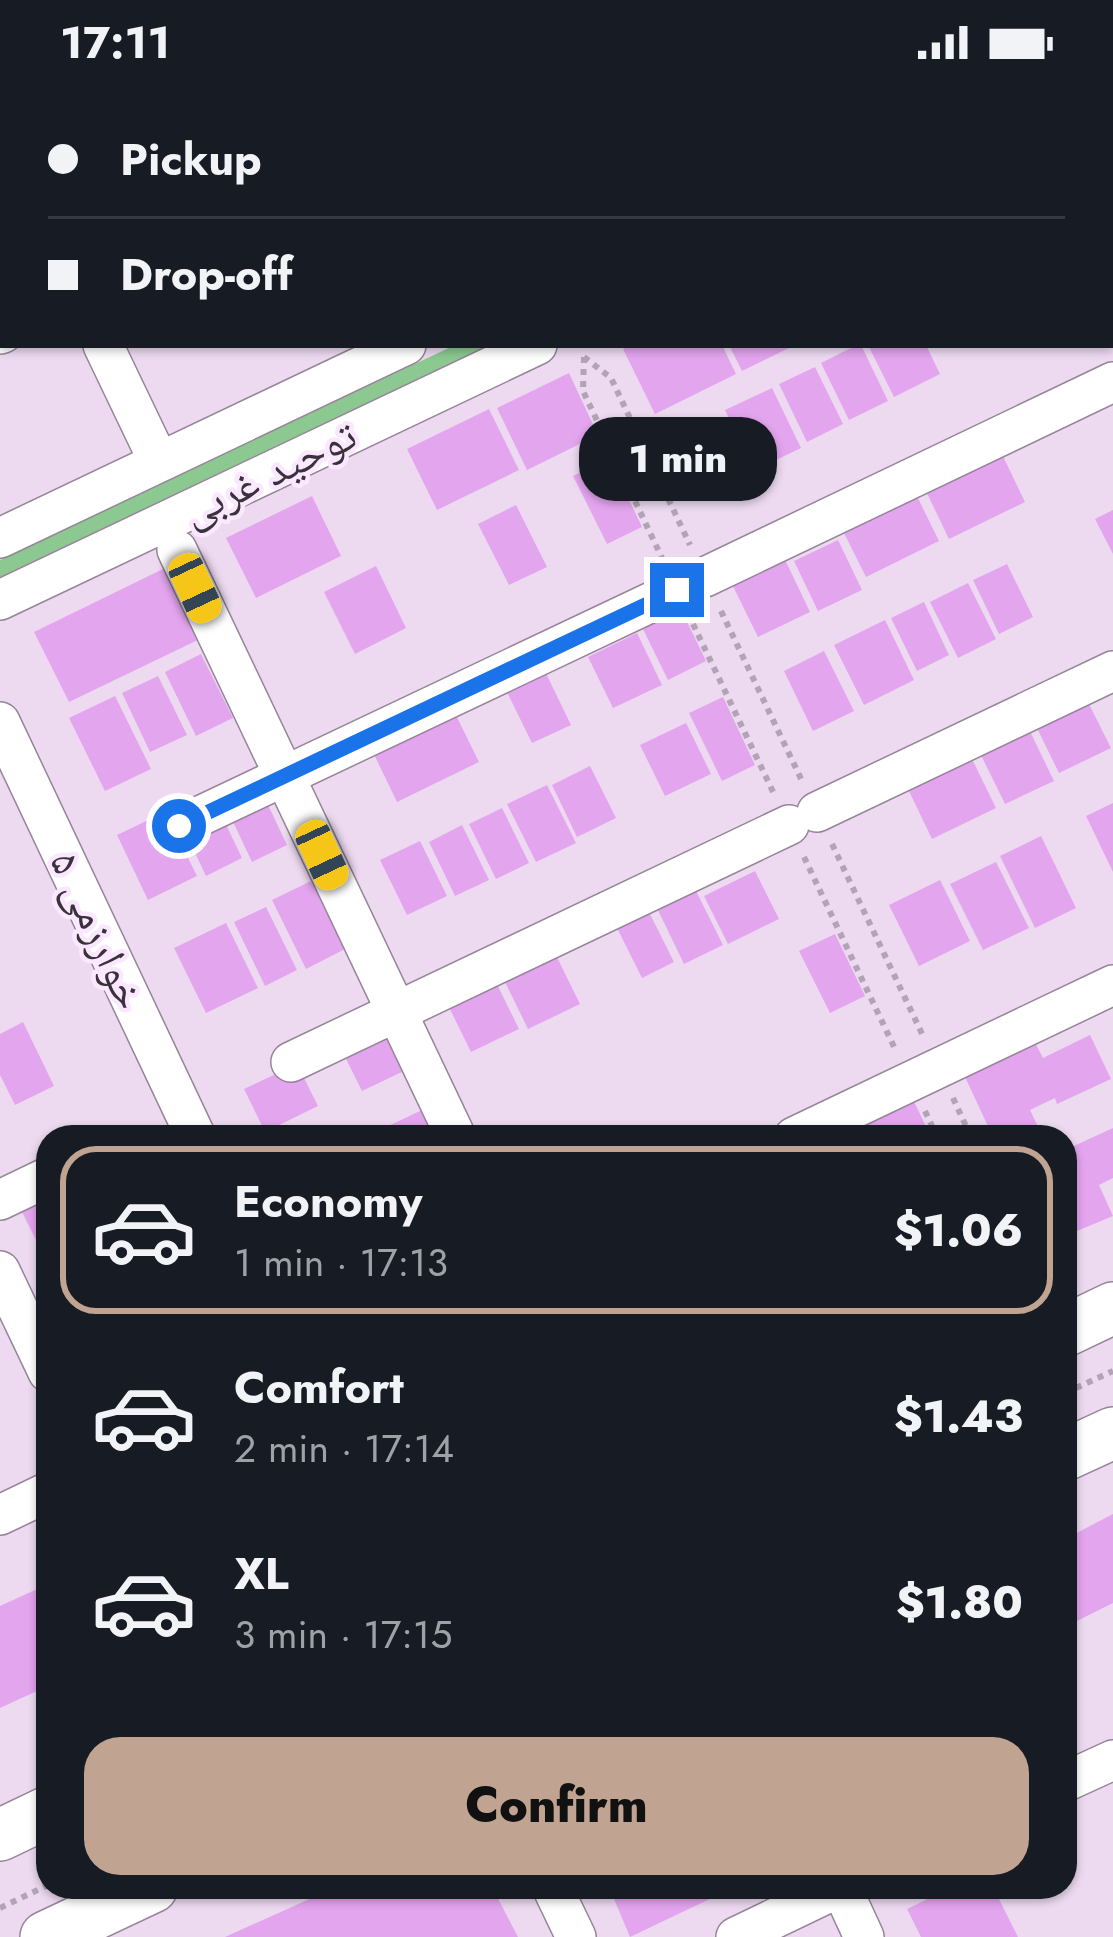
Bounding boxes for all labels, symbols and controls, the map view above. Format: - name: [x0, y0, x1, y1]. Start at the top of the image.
- text: 17:11: [60, 10, 170, 75]
- text: Pickup: [120, 127, 262, 192]
- text: Drop-off: [120, 242, 293, 307]
- street label: توحید غربی: [172, 405, 366, 541]
- callout: 1 min: [578, 416, 776, 500]
- text: 1 min: [629, 430, 727, 487]
- car: [163, 548, 227, 628]
- route end: [650, 563, 704, 617]
- route start: [152, 799, 206, 853]
- car: [290, 815, 354, 895]
- street label: خوارزمی ۵: [35, 841, 161, 1019]
- text: Economy: [234, 1169, 422, 1234]
- icon: car: [90, 1176, 198, 1284]
- text: $1.06: [894, 1198, 1023, 1263]
- text: 1 min · 17:13: [234, 1234, 448, 1291]
- text: Comfort: [234, 1355, 404, 1420]
- icon: car: [90, 1362, 198, 1470]
- text: $1.43: [894, 1384, 1023, 1449]
- text: 2 min · 17:14: [234, 1420, 454, 1477]
- text: XL: [234, 1541, 289, 1606]
- icon: car: [90, 1548, 198, 1656]
- text: $1.80: [896, 1570, 1023, 1635]
- text: 3 min · 17:15: [234, 1606, 452, 1663]
- button: Confirm: [84, 1737, 1029, 1875]

